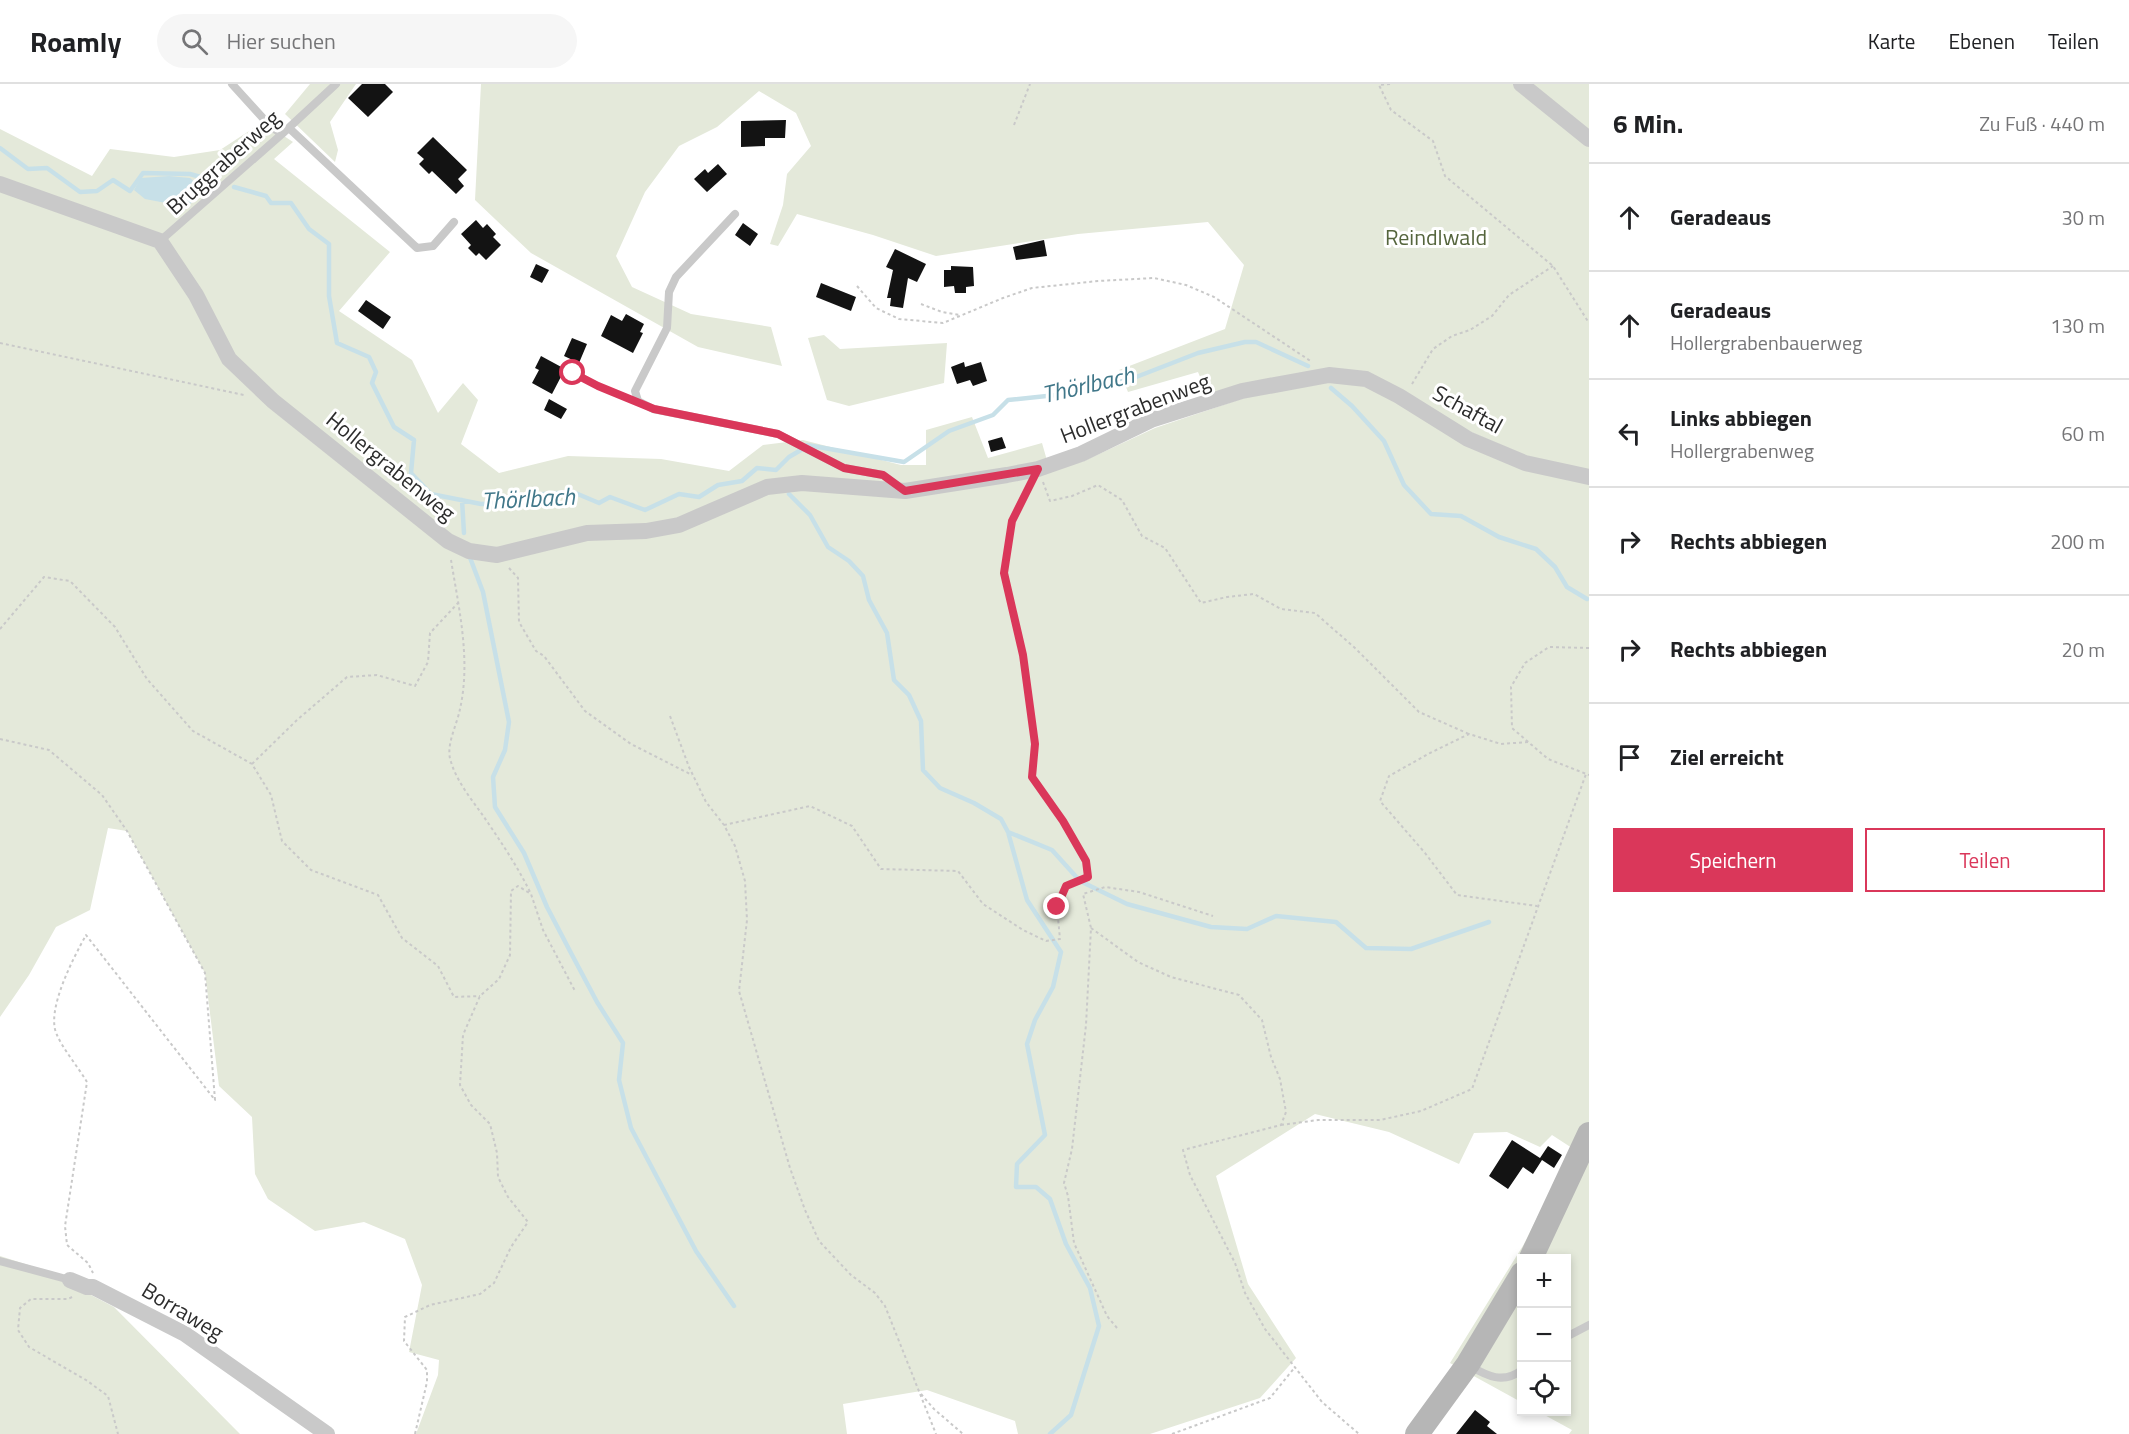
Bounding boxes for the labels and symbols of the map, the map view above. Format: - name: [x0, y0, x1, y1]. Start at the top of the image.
- street label: Bruggraberweg: [158, 101, 288, 223]
- park label: Reindlwald: [1385, 220, 1487, 254]
- water label: Thörlbach: [1038, 356, 1138, 412]
- route start: [559, 359, 585, 385]
- street label: Hollergrabenweg: [1055, 364, 1215, 452]
- street label: Schaftal: [1427, 376, 1509, 442]
- street label: Hollergrabenweg: [319, 403, 463, 529]
- water label: Thörlbach: [480, 478, 577, 518]
- route end: [1043, 893, 1069, 919]
- street label: Borraweg: [135, 1273, 231, 1349]

